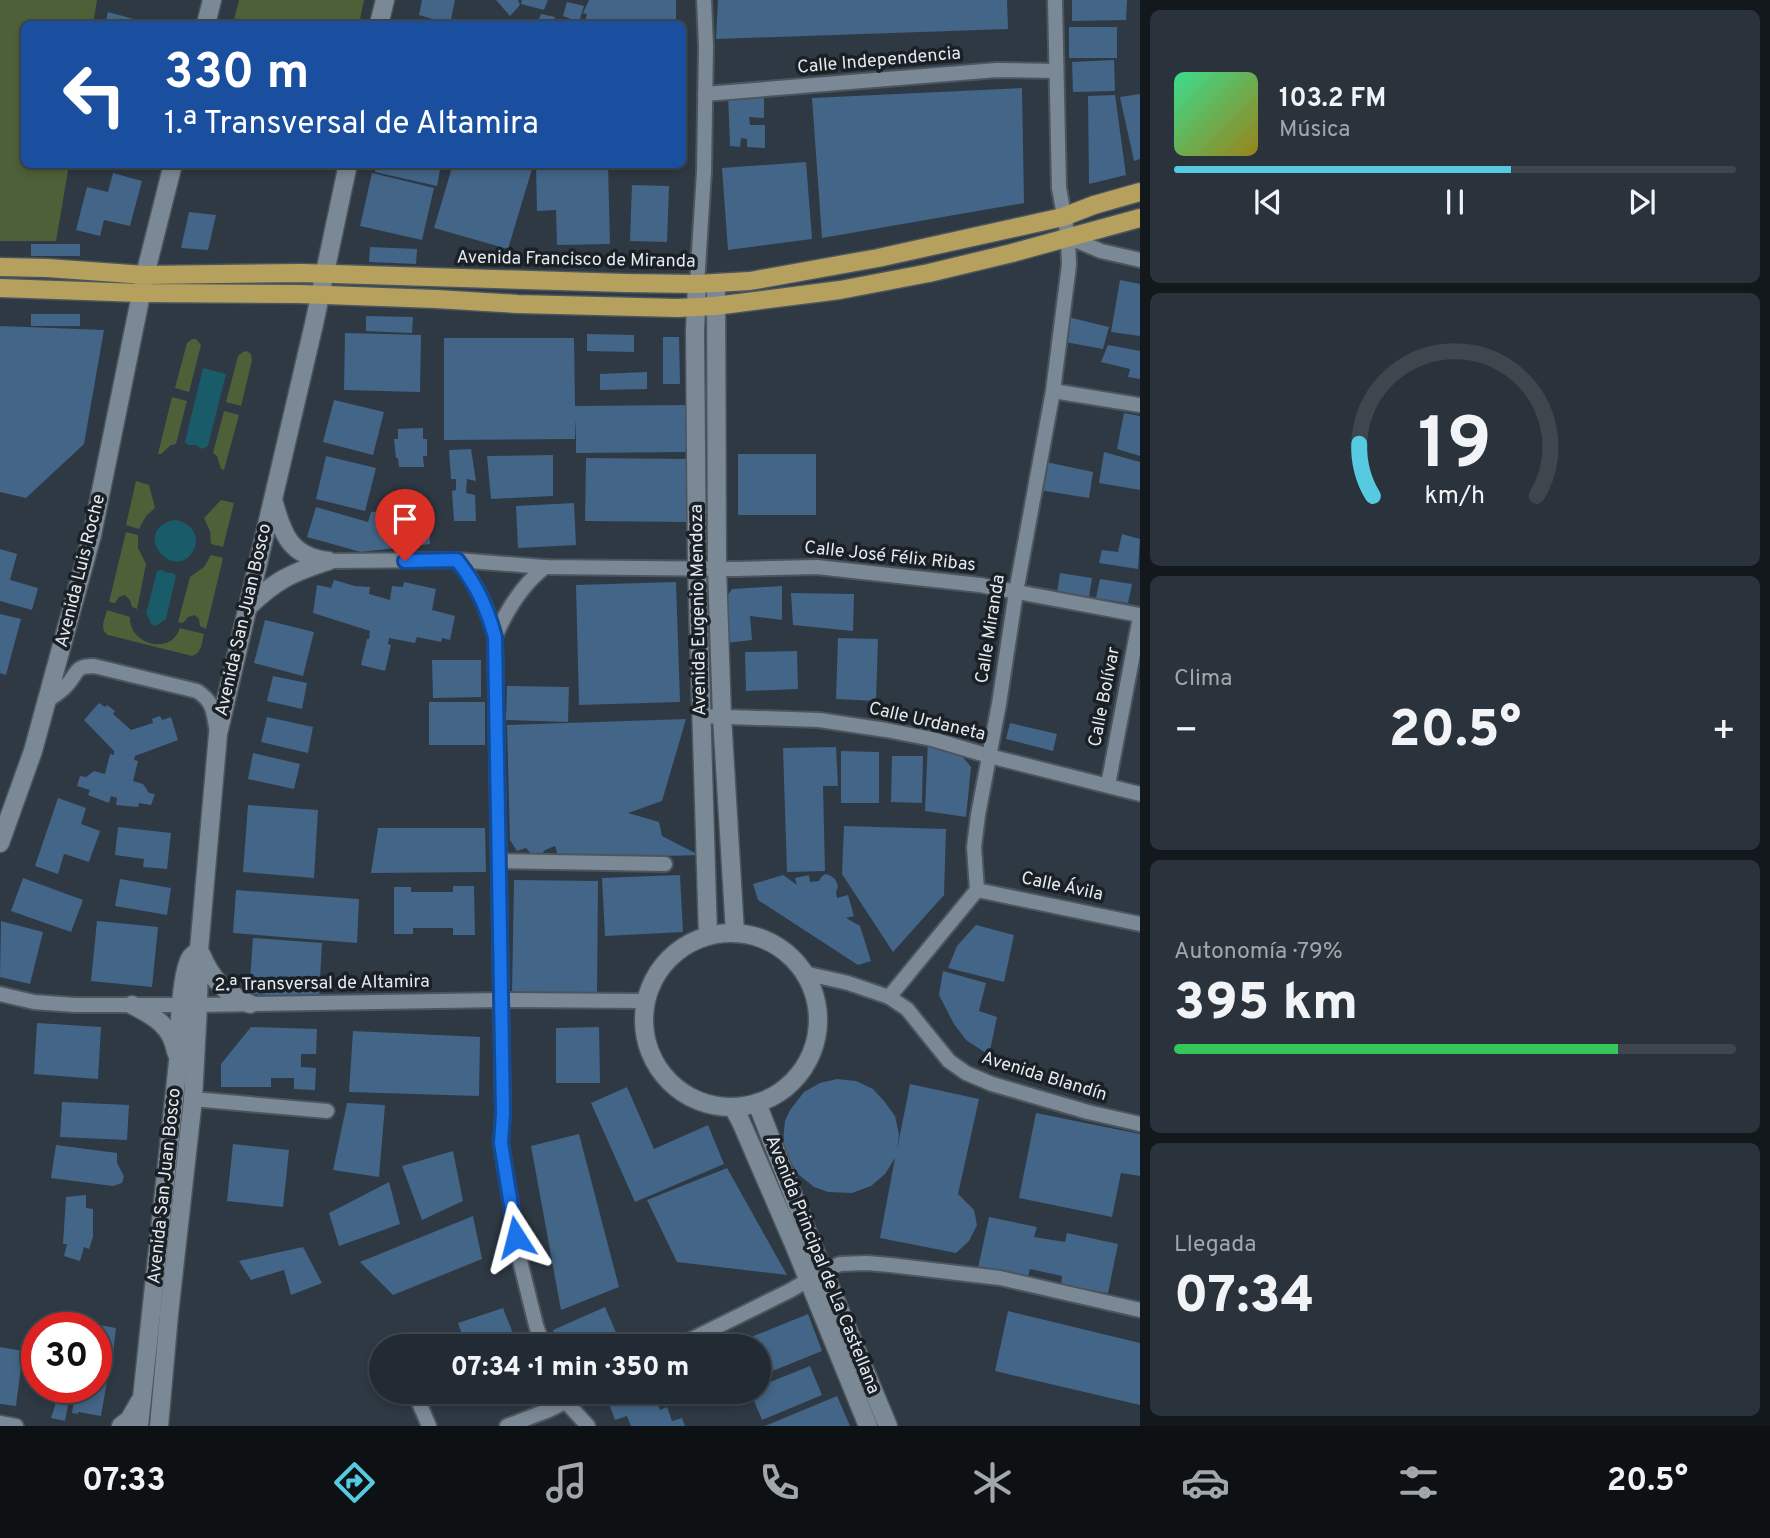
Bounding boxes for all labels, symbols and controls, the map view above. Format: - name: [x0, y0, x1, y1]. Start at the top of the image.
- street label: Calle Independencia: [796, 42, 962, 80]
- text: 330 m: [164, 44, 309, 106]
- icon: left: [49, 49, 140, 140]
- text: 103.2 FM: [1279, 83, 1386, 116]
- text: 1.ª Transversal de Altamira: [164, 105, 539, 145]
- text: Música: [1279, 116, 1350, 145]
- icon: previous: [1249, 183, 1287, 221]
- icon: pause: [1436, 183, 1474, 221]
- icon: next: [1623, 183, 1661, 221]
- street label: Avenida Francisco de Miranda: [456, 246, 696, 274]
- text: 19: [1418, 402, 1492, 494]
- text: km/h: [1425, 481, 1485, 513]
- pin: [375, 489, 435, 561]
- street label: Avenida Luis Roche: [51, 492, 111, 650]
- icon: arrive: [386, 500, 424, 538]
- street label: Avenida Eugenio Mendoza: [686, 504, 712, 716]
- street label: Avenida San Juan Bosco: [211, 521, 277, 719]
- street label: Calle José Félix Ribas: [803, 537, 977, 577]
- street label: Calle Miranda: [971, 573, 1011, 685]
- street label: Calle Bolívar: [1084, 645, 1126, 749]
- text: Clima: [1174, 665, 1232, 694]
- street label: Calle Urdaneta: [866, 697, 988, 747]
- text: 20.5°: [1389, 699, 1521, 765]
- text: −: [1174, 708, 1199, 757]
- text: +: [1711, 708, 1736, 757]
- street label: Calle Ávila: [1019, 865, 1105, 907]
- text: Autonomía · 79%: [1174, 938, 1343, 967]
- street label: 2.ª Transversal de Altamira: [214, 971, 430, 997]
- text: 395 km: [1174, 972, 1358, 1038]
- street label: Avenida Blandín: [978, 1047, 1110, 1107]
- street label: Avenida San Juan Bosco: [143, 1087, 187, 1285]
- street label: Avenida Principal de La Castellana: [759, 1132, 885, 1398]
- position arrow: [479, 1200, 553, 1274]
- text: Llegada: [1174, 1231, 1256, 1260]
- text: 07:34: [1174, 1265, 1315, 1331]
- speed limit sign: 30: [21, 1312, 112, 1403]
- text: 07:34 · 1 min · 350 m: [451, 1352, 689, 1385]
- icon: directions: [330, 1458, 379, 1507]
- icon: music: [542, 1458, 591, 1507]
- icon: phone: [755, 1458, 804, 1507]
- icon: climate: [968, 1458, 1017, 1507]
- icon: car: [1181, 1458, 1230, 1507]
- icon: filters: [1394, 1458, 1443, 1507]
- text: 07:33: [82, 1462, 166, 1502]
- text: 20.5°: [1607, 1462, 1688, 1502]

